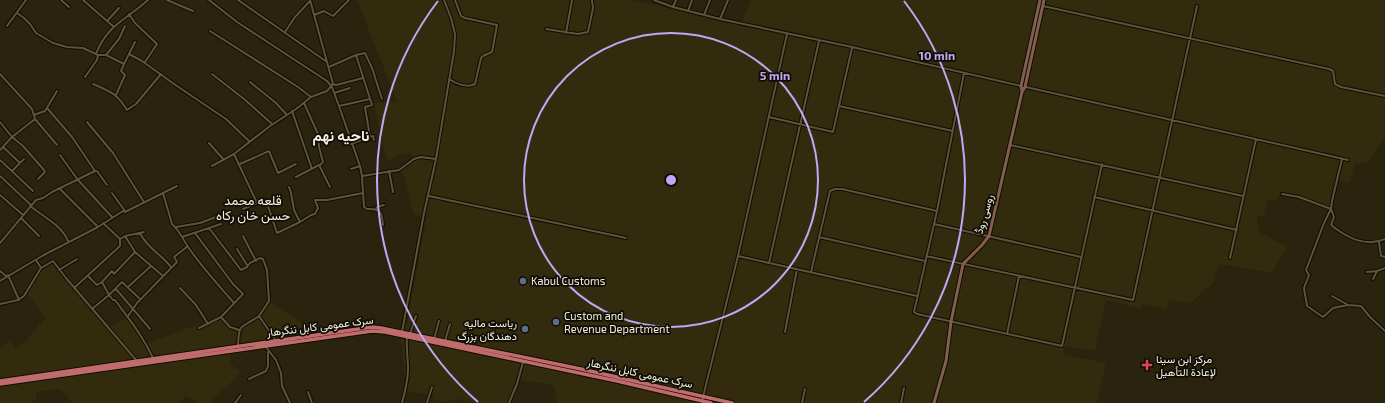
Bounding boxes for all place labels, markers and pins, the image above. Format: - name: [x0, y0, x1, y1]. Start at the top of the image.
- centre of rings: [664, 173, 678, 187]
- place label: Kabul Customs: [531, 274, 606, 287]
- marker: Kabul Customs: [518, 276, 528, 286]
- place label: Custom and Revenue Department: [564, 309, 670, 335]
- place label: ریاست مالیه دهندگان بزرگ: [457, 316, 517, 343]
- marker: Custom and Revenue Department: [551, 317, 561, 327]
- marker: ریاست مالیه دهندگان بزرگ: [520, 324, 530, 334]
- place label: مركز ابن سينا لإعادة التأهيل: [1156, 352, 1216, 379]
- marker: مركز ابن سينا لإعادة التأهيل: [1141, 359, 1153, 371]

